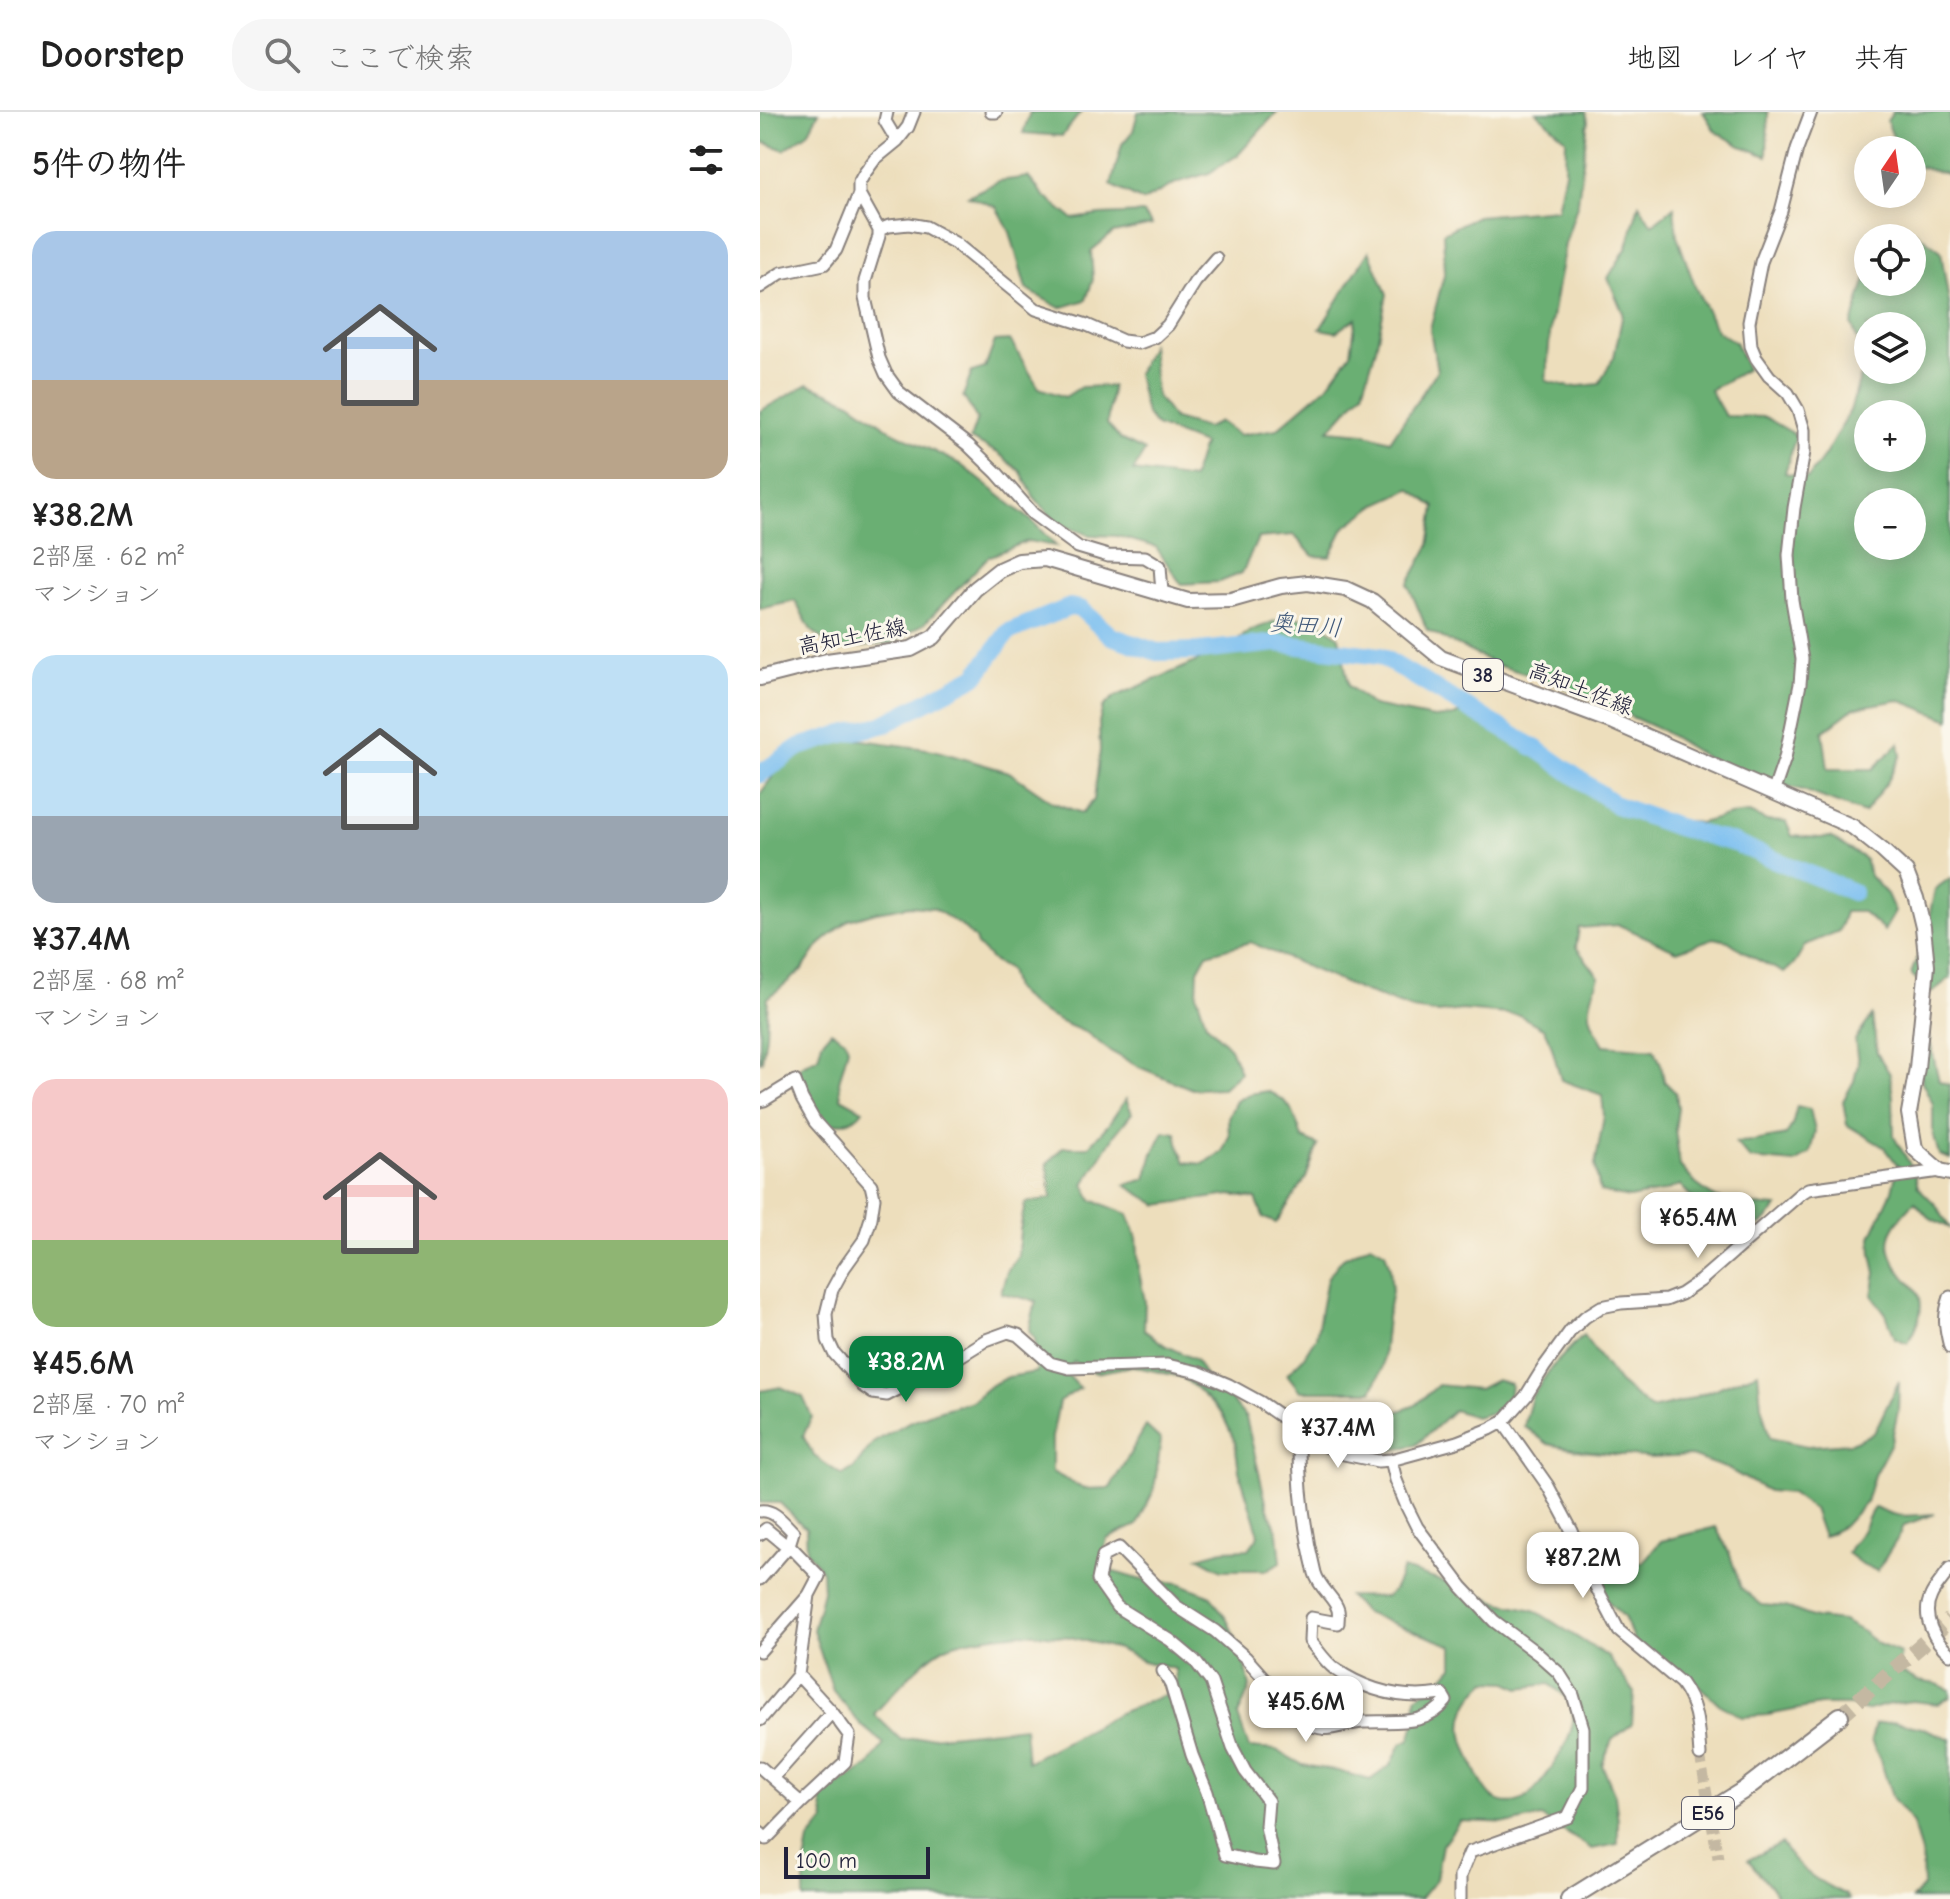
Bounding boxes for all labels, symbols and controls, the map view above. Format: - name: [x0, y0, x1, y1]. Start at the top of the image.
- search box: [232, 19, 792, 91]
- text: Doorstep: [40, 33, 184, 77]
- icon: search: [260, 33, 304, 77]
- text: ここで検索: [324, 41, 474, 76]
- text: 地図: [1627, 42, 1683, 74]
- text: レイヤ: [1727, 42, 1810, 74]
- text: 共有: [1854, 42, 1910, 74]
- north arrow: [1854, 136, 1926, 208]
- map controls: [1854, 136, 1926, 560]
- icon: filters: [684, 138, 728, 182]
- text: 5件の物件: [32, 144, 186, 184]
- button: locate: [1854, 224, 1926, 296]
- icon: home: [308, 283, 452, 427]
- button: layers: [1854, 312, 1926, 384]
- button: +: [1854, 400, 1926, 472]
- button: −: [1854, 488, 1926, 560]
- text: ¥38.2M: [32, 495, 133, 535]
- text: 2部屋 · 62 m²: [32, 542, 184, 572]
- text: マンション: [32, 579, 161, 609]
- water label: 奥田川: [1269, 608, 1343, 642]
- street label: 高知土佐線: [796, 614, 909, 660]
- street label: 高知土佐線: [1525, 657, 1637, 721]
- road number: 38: [1463, 659, 1503, 691]
- icon: home: [308, 707, 452, 851]
- text: ¥37.4M: [32, 919, 130, 959]
- text: 2部屋 · 68 m²: [32, 966, 184, 996]
- text: マンション: [32, 1003, 161, 1033]
- icon: home: [308, 1131, 452, 1275]
- pin: ¥65.4M: [1633, 1192, 1763, 1260]
- text: ¥65.4M: [1659, 1203, 1737, 1233]
- pin: ¥38.2M: [841, 1336, 971, 1404]
- text: ¥45.6M: [32, 1343, 134, 1383]
- text: ¥38.2M: [867, 1347, 945, 1377]
- text: 2部屋 · 70 m²: [32, 1390, 184, 1420]
- pin: ¥37.4M: [1273, 1402, 1403, 1470]
- text: ¥37.4M: [1300, 1413, 1376, 1443]
- text: マンション: [32, 1427, 161, 1457]
- pin: ¥87.2M: [1518, 1532, 1648, 1600]
- text: ¥87.2M: [1545, 1543, 1621, 1573]
- pin: ¥45.6M: [1241, 1676, 1371, 1744]
- text: ¥45.6M: [1267, 1687, 1345, 1717]
- road number: E56: [1682, 1797, 1734, 1829]
- scale bar: [784, 1843, 930, 1879]
- text: 100 m: [796, 1848, 857, 1874]

